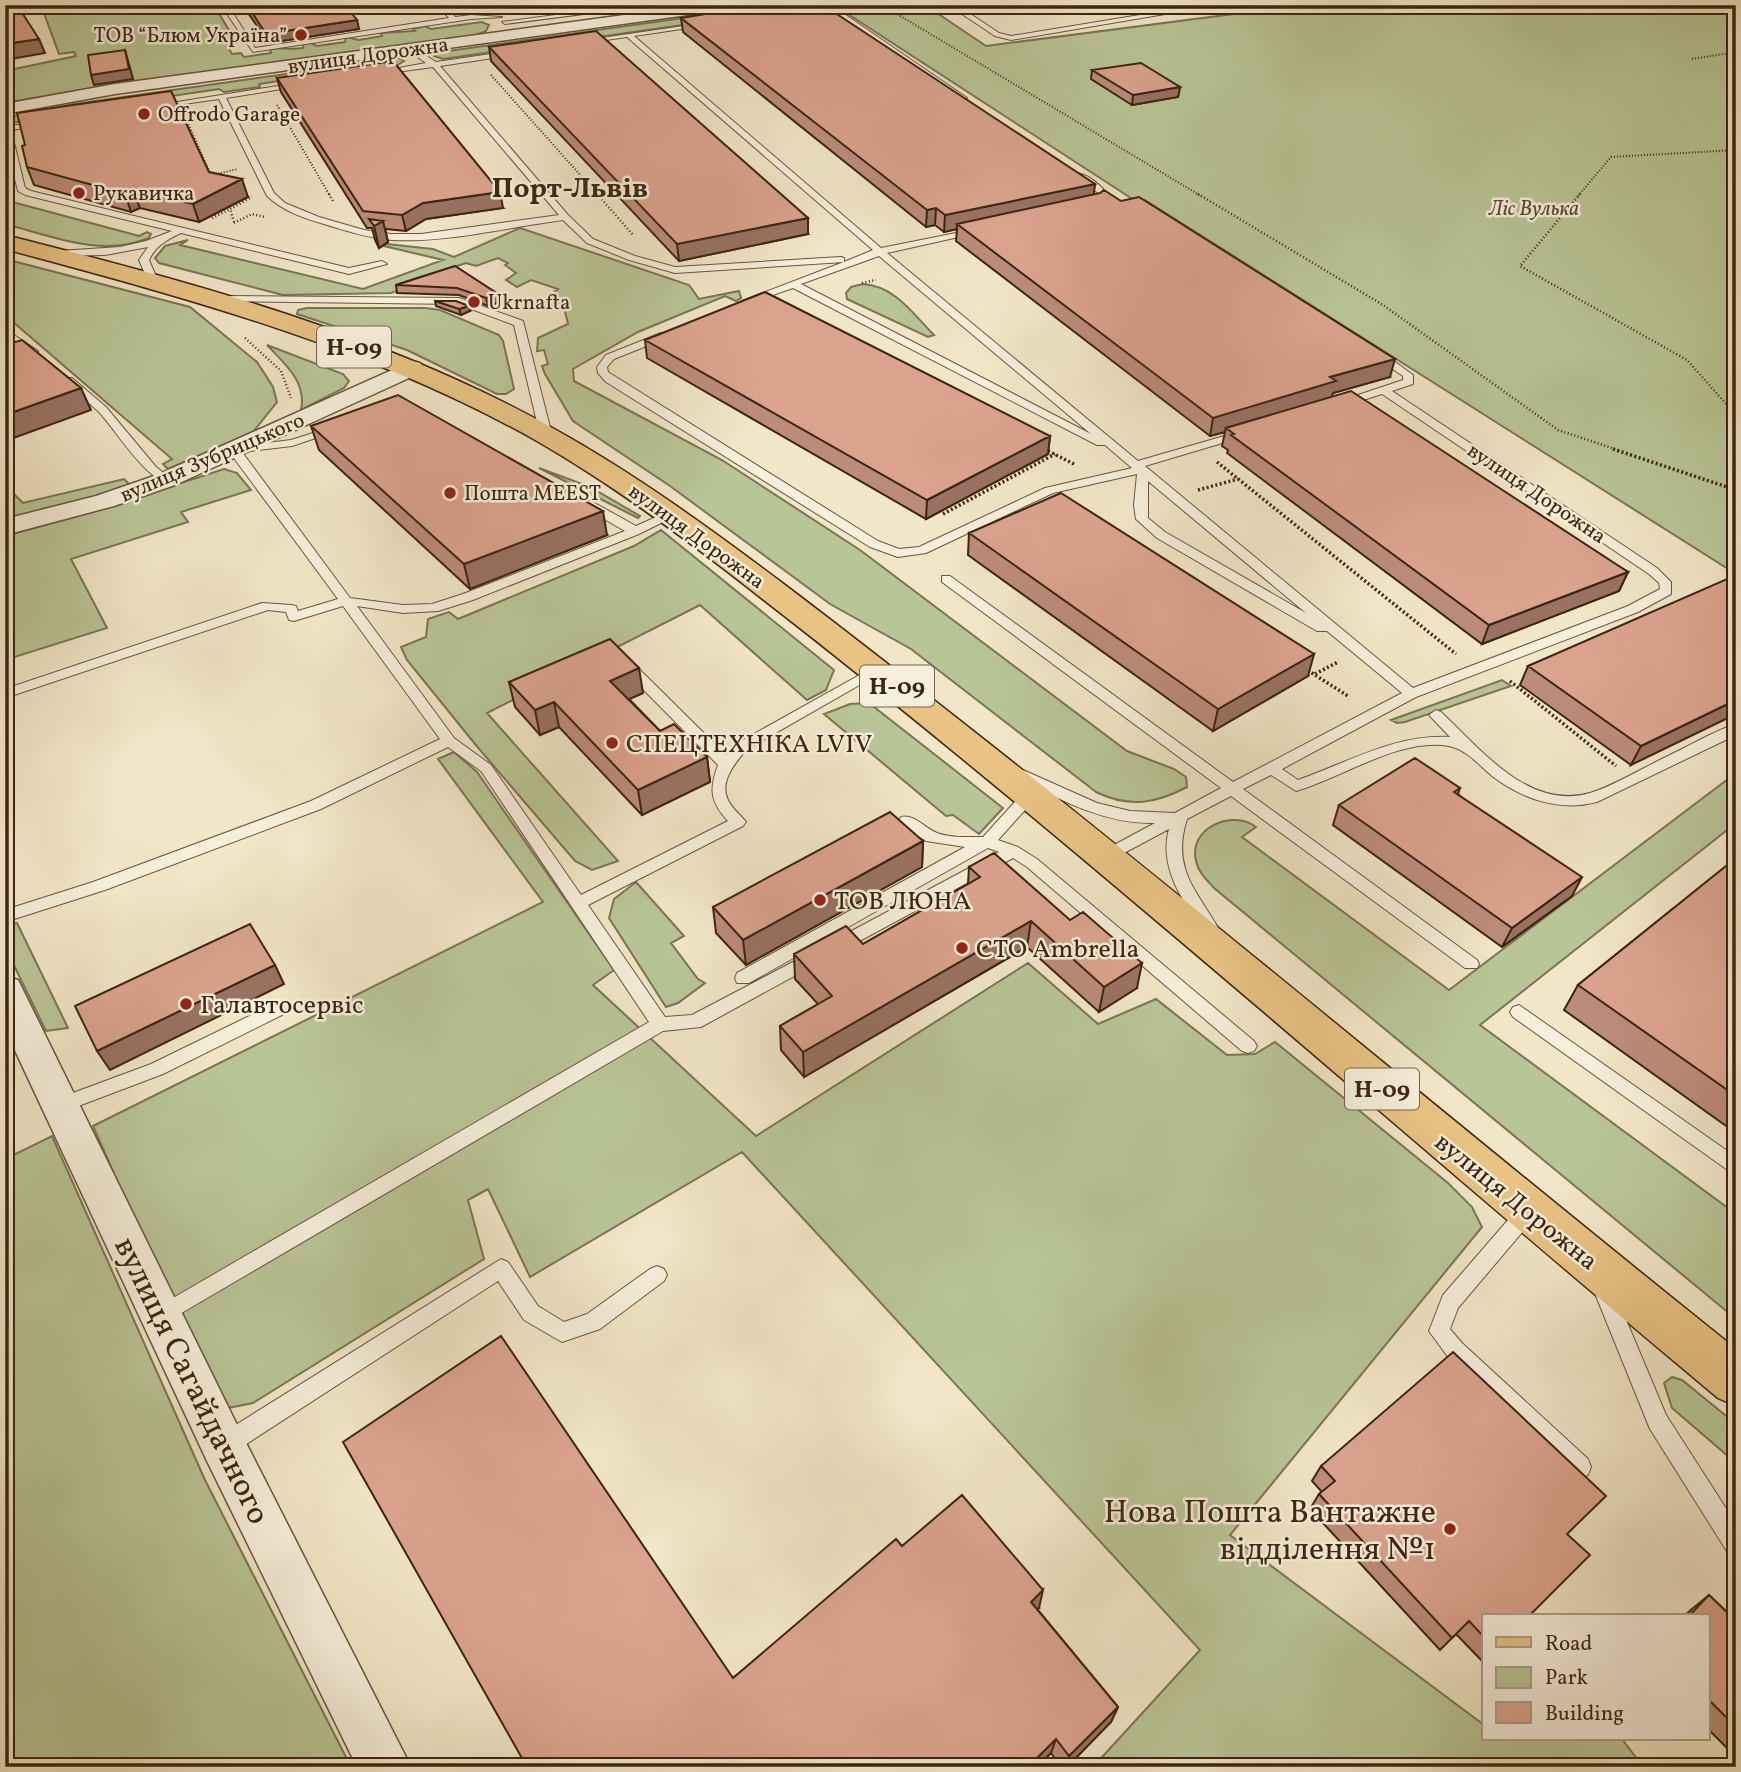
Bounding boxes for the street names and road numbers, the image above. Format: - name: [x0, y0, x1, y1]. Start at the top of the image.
- street label: вулиця Дорожна: [286, 31, 450, 82]
- road number: Н-09: [317, 326, 391, 368]
- street label: вулиця Зубрицького: [116, 406, 309, 510]
- street label: вулиця Дорожна: [1461, 437, 1611, 552]
- street label: вулиця Дорожна: [622, 478, 770, 597]
- road number: Н-09: [860, 666, 934, 706]
- road number: Н-09: [1345, 1069, 1419, 1110]
- street label: вулиця Дорожна: [1426, 1125, 1605, 1280]
- street label: вулиця Сагайдачного: [102, 1230, 279, 1532]

